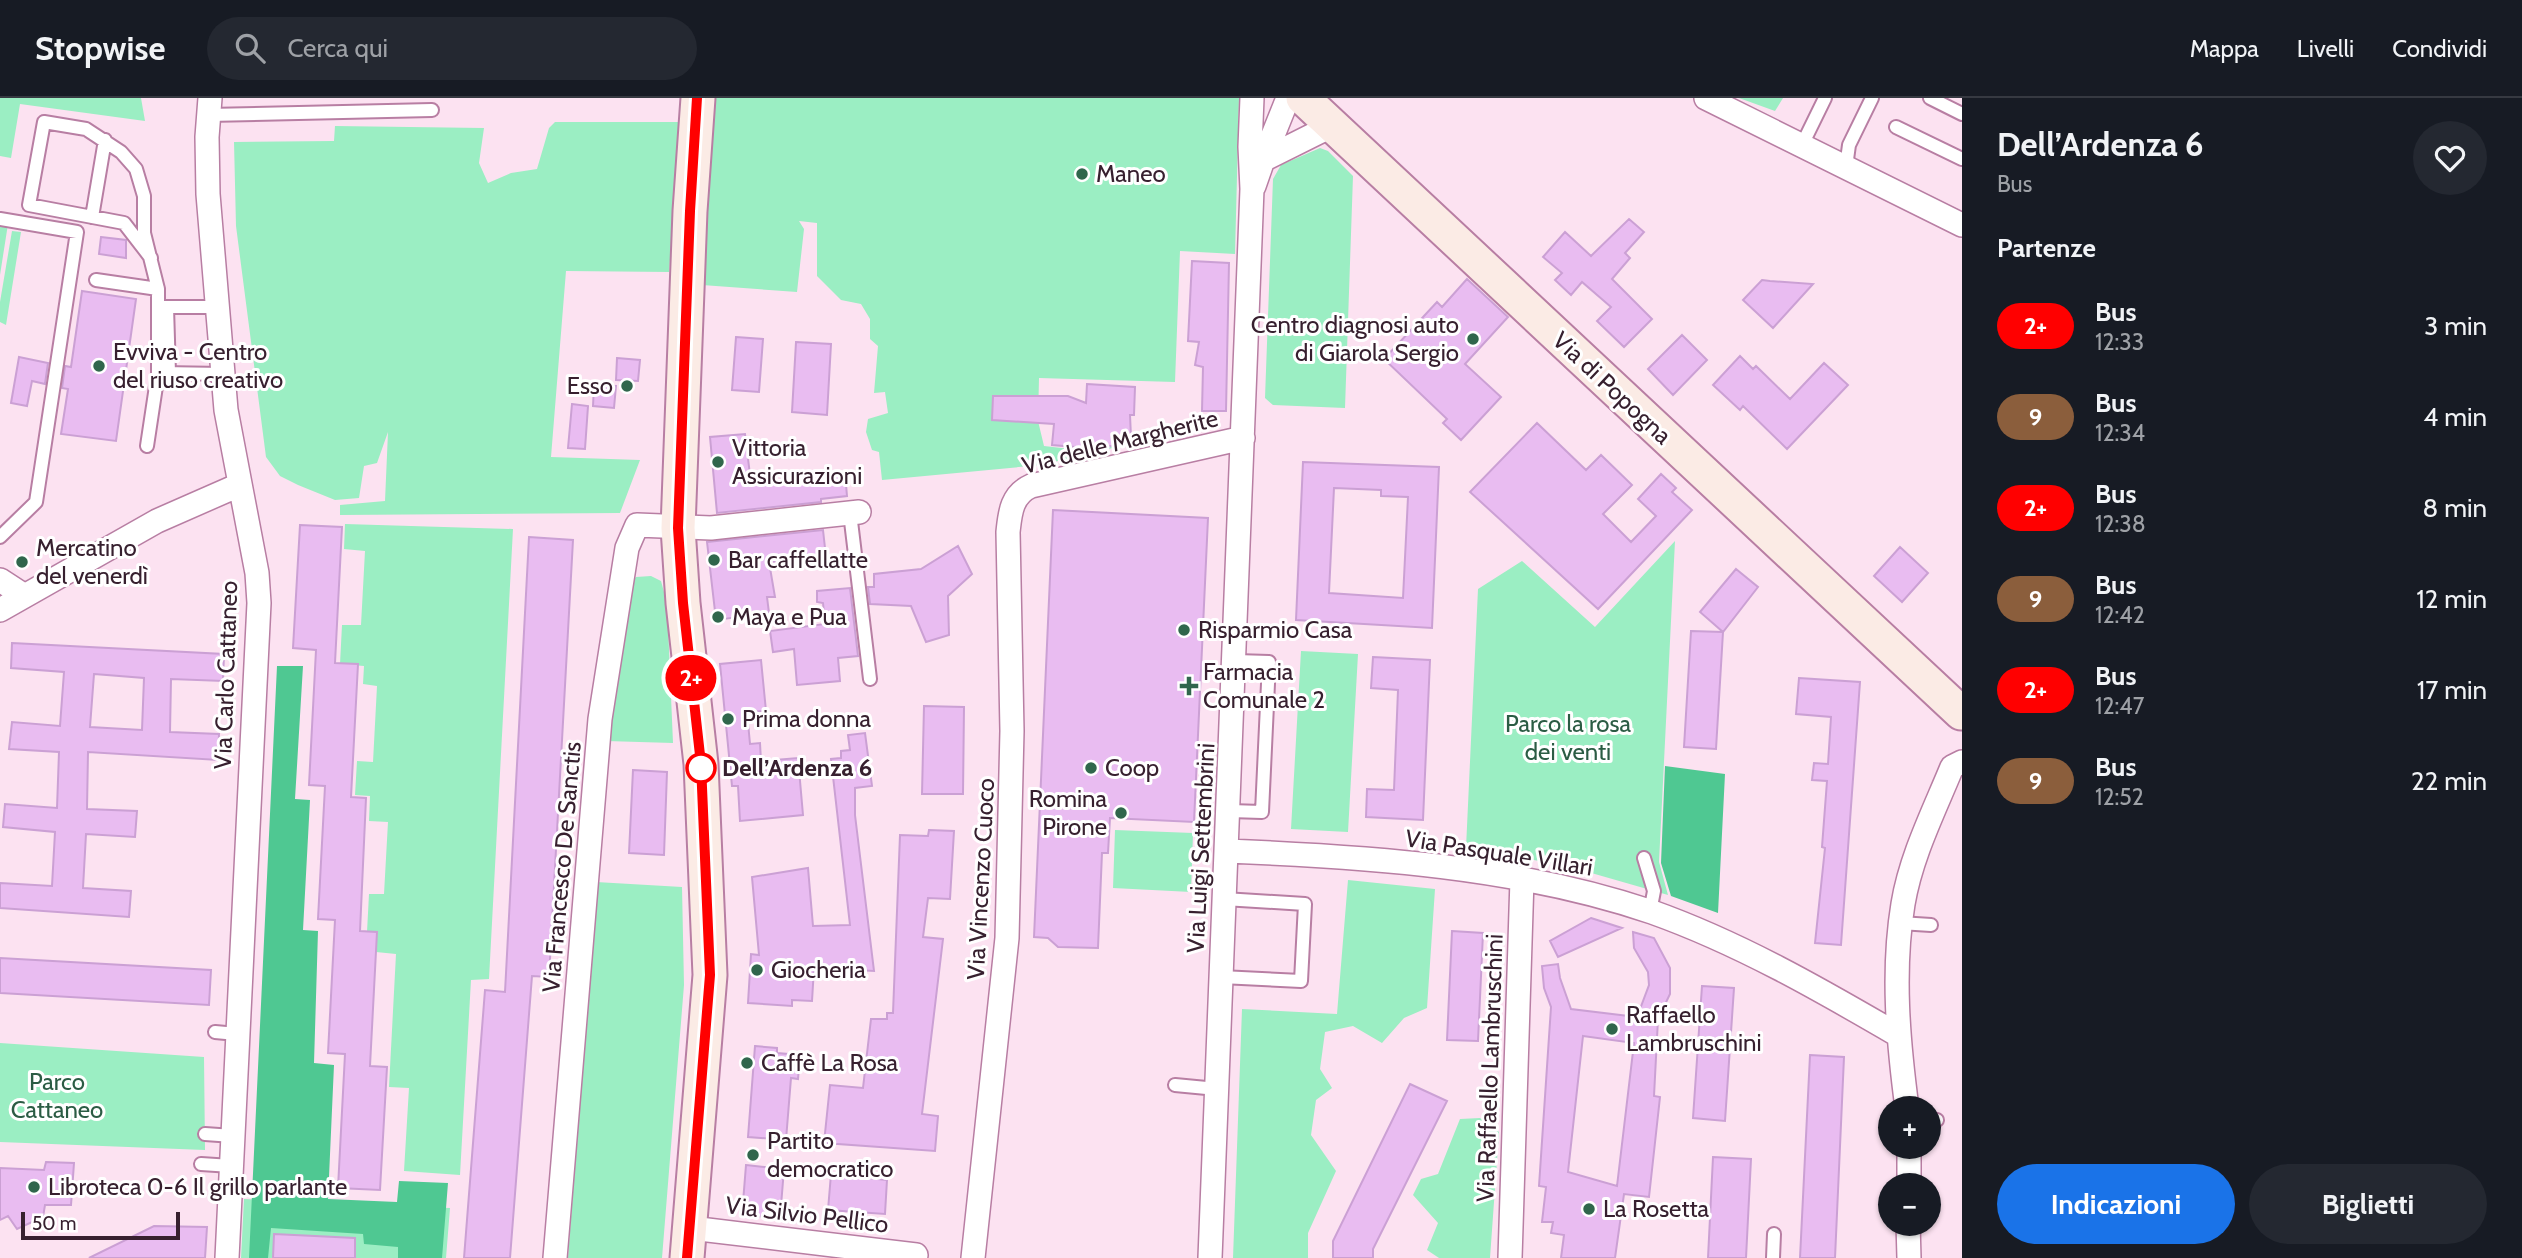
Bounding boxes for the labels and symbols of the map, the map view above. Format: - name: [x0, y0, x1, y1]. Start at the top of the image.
- place label: Maneo: [1096, 159, 1166, 188]
- marker: Maneo: [1074, 166, 1090, 182]
- place label: Centro diagnosi auto di Giarola Sergio: [1251, 310, 1459, 367]
- street label: Via di Popogna: [1547, 325, 1678, 450]
- marker: Centro diagnosi auto di Giarola Sergio: [1465, 331, 1481, 347]
- place label: Evviva - Centro del riuso creativo: [113, 337, 283, 394]
- marker: Evviva - Centro del riuso creativo: [91, 358, 107, 374]
- place label: Esso: [567, 371, 613, 400]
- marker: Esso: [619, 378, 635, 394]
- street label: Via delle Margherite: [1019, 403, 1221, 480]
- place label: Vittoria Assicurazioni: [732, 433, 862, 490]
- marker: Vittoria Assicurazioni: [710, 454, 726, 470]
- place label: Mercatino del venerdì: [36, 533, 148, 590]
- place label: Bar caffellatte: [728, 545, 868, 574]
- marker: Bar caffellatte: [706, 552, 722, 568]
- marker: Mercatino del venerdì: [14, 554, 30, 570]
- street label: Via Carlo Cattaneo: [208, 580, 243, 770]
- place label: Maya e Pua: [732, 602, 847, 631]
- marker: Maya e Pua: [710, 609, 726, 625]
- place label: Risparmio Casa: [1198, 615, 1353, 644]
- marker: Risparmio Casa: [1176, 622, 1192, 638]
- line badge: 2+: [660, 655, 722, 701]
- place label: Farmacia Comunale 2: [1203, 657, 1325, 714]
- marker: Farmacia Comunale 2: [1181, 678, 1197, 694]
- place label: Prima donna: [742, 704, 872, 733]
- park label: Parco la rosa dei venti: [1505, 709, 1631, 766]
- marker: Prima donna: [720, 711, 736, 727]
- street label: Via Francesco De Sanctis: [536, 740, 587, 994]
- street label: Via Luigi Settembrini: [1181, 742, 1220, 954]
- marker: Dell’Ardenza 6: [686, 753, 716, 783]
- place label: Dell’Ardenza 6: [722, 753, 872, 782]
- place label: Coop: [1105, 753, 1159, 782]
- marker: Coop: [1083, 760, 1099, 776]
- street label: Via Vincenzo Cuoco: [961, 777, 1000, 981]
- place label: Romina Pirone: [1029, 784, 1107, 841]
- marker: Romina Pirone: [1113, 805, 1129, 821]
- street label: Via Pasquale Villari: [1403, 823, 1595, 882]
- street label: Via Raffaello Lambruschini: [1470, 933, 1509, 1203]
- place label: Giocheria: [771, 955, 866, 984]
- marker: Giocheria: [749, 962, 765, 978]
- place label: Raffaello Lambruschini: [1626, 1000, 1762, 1057]
- marker: Raffaello Lambruschini: [1604, 1021, 1620, 1037]
- place label: Caffè La Rosa: [761, 1048, 899, 1077]
- marker: Caffè La Rosa: [739, 1055, 755, 1071]
- park label: Parco Cattaneo: [11, 1067, 103, 1124]
- place label: Partito democratico: [767, 1126, 894, 1183]
- marker: Partito democratico: [745, 1147, 761, 1163]
- place label: Libroteca 0-6 Il grillo parlante: [48, 1172, 347, 1201]
- marker: Libroteca 0-6 Il grillo parlante: [26, 1179, 42, 1195]
- street label: Via Silvio Pellico: [724, 1190, 890, 1239]
- place label: La Rosetta: [1603, 1194, 1710, 1223]
- marker: La Rosetta: [1581, 1201, 1597, 1217]
- scale bar: [21, 1209, 180, 1241]

